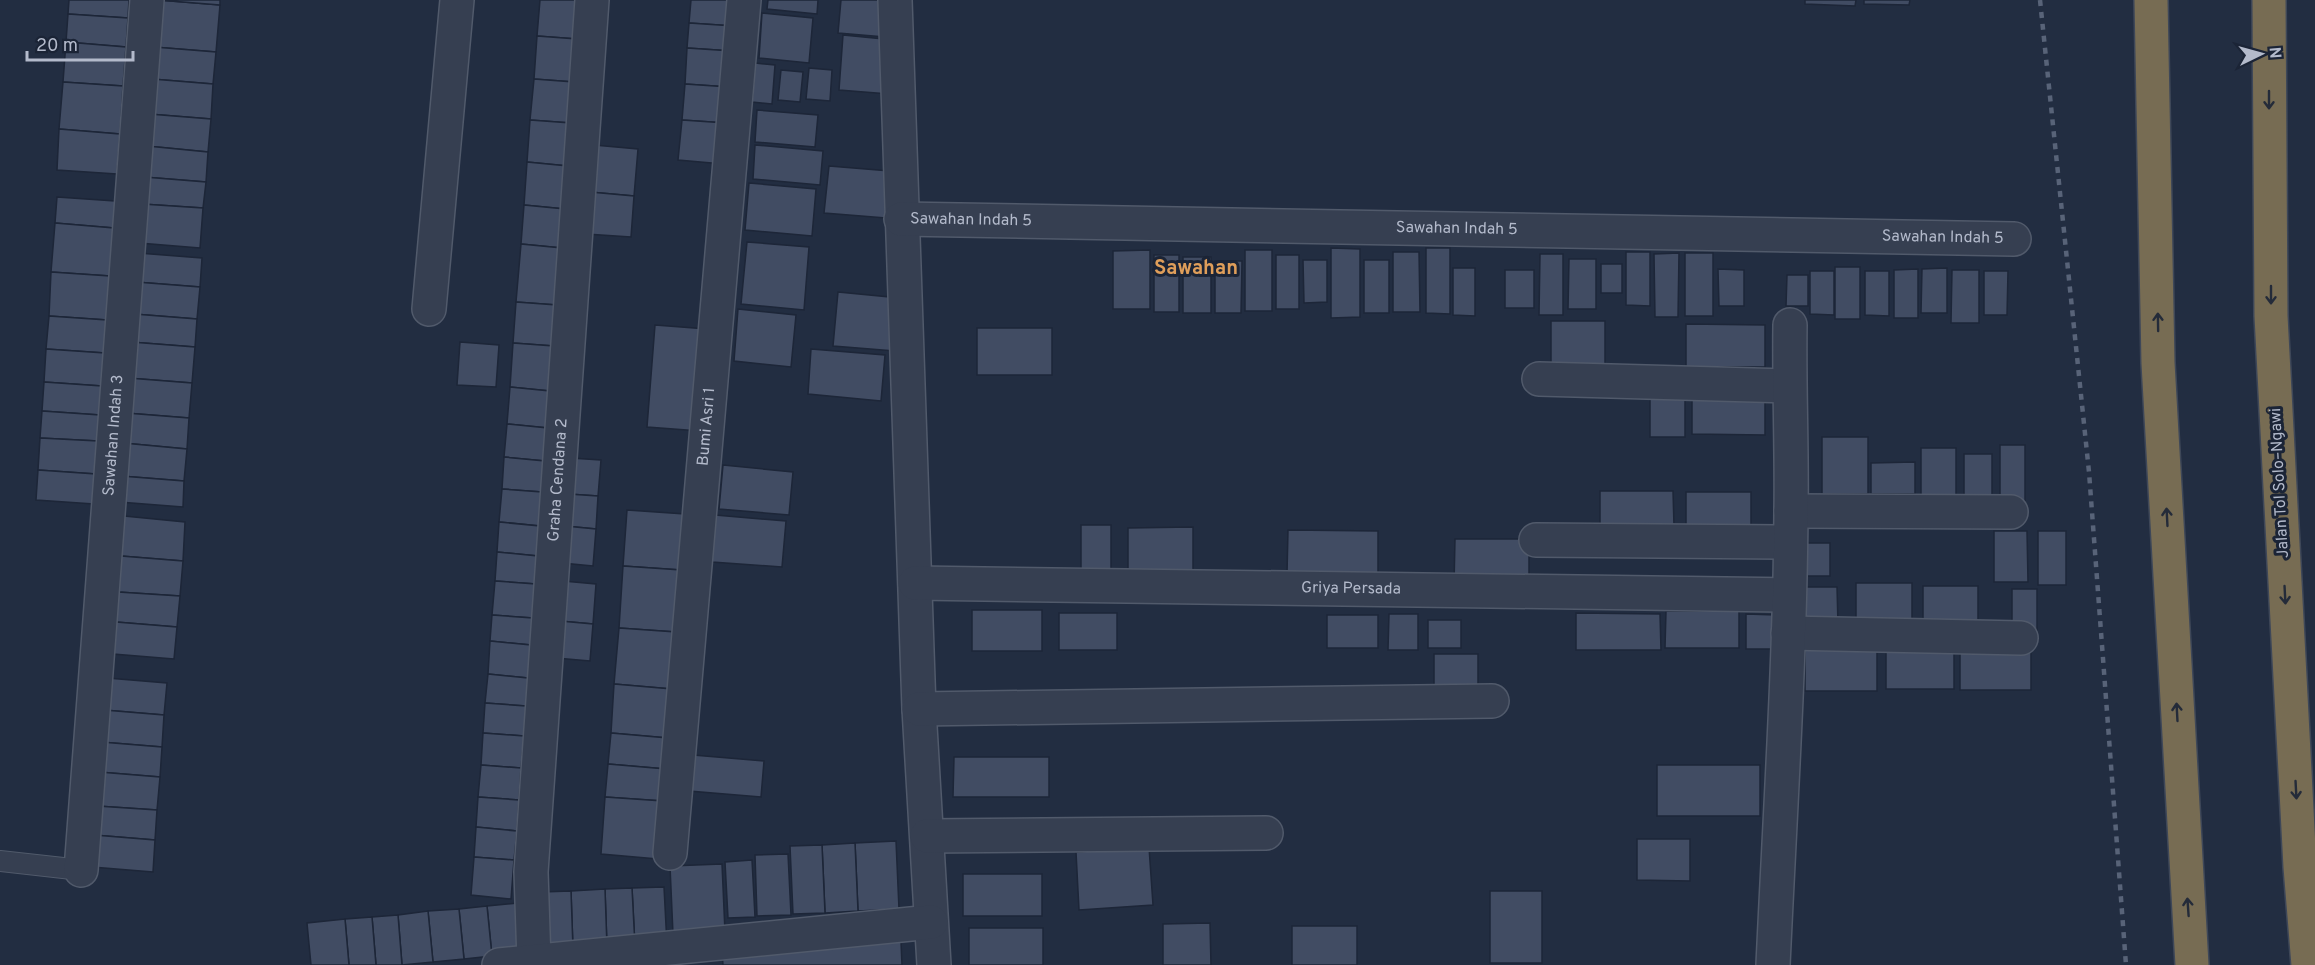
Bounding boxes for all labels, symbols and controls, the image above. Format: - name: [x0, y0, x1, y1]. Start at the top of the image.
- scale bar: [27, 24, 134, 62]
- north arrow: [2231, 24, 2291, 84]
- text: 20 m: [36, 35, 78, 58]
- text: N: [2263, 46, 2284, 59]
- one-way arrow: [2264, 90, 2275, 110]
- street label: Sawahan Indah 5: [910, 209, 1032, 231]
- street label: Sawahan Indah 5: [1396, 218, 1518, 240]
- street label: Sawahan Indah 5: [1882, 227, 2004, 249]
- district label: Sawahan: [1154, 256, 1238, 282]
- one-way arrow: [2265, 285, 2277, 305]
- one-way arrow: [2152, 313, 2163, 333]
- street label: Sawahan Indah 3: [99, 374, 129, 497]
- street label: Bumi Asri 1: [694, 387, 720, 467]
- street label: Jalan Tol Solo–Ngawi: [2266, 407, 2294, 559]
- street label: Graha Cendana 2: [544, 418, 573, 542]
- one-way arrow: [2161, 508, 2172, 528]
- street label: Griya Persada: [1301, 578, 1401, 600]
- one-way arrow: [2280, 585, 2291, 605]
- one-way arrow: [2171, 702, 2182, 722]
- one-way arrow: [2290, 779, 2301, 799]
- one-way arrow: [2182, 897, 2193, 917]

